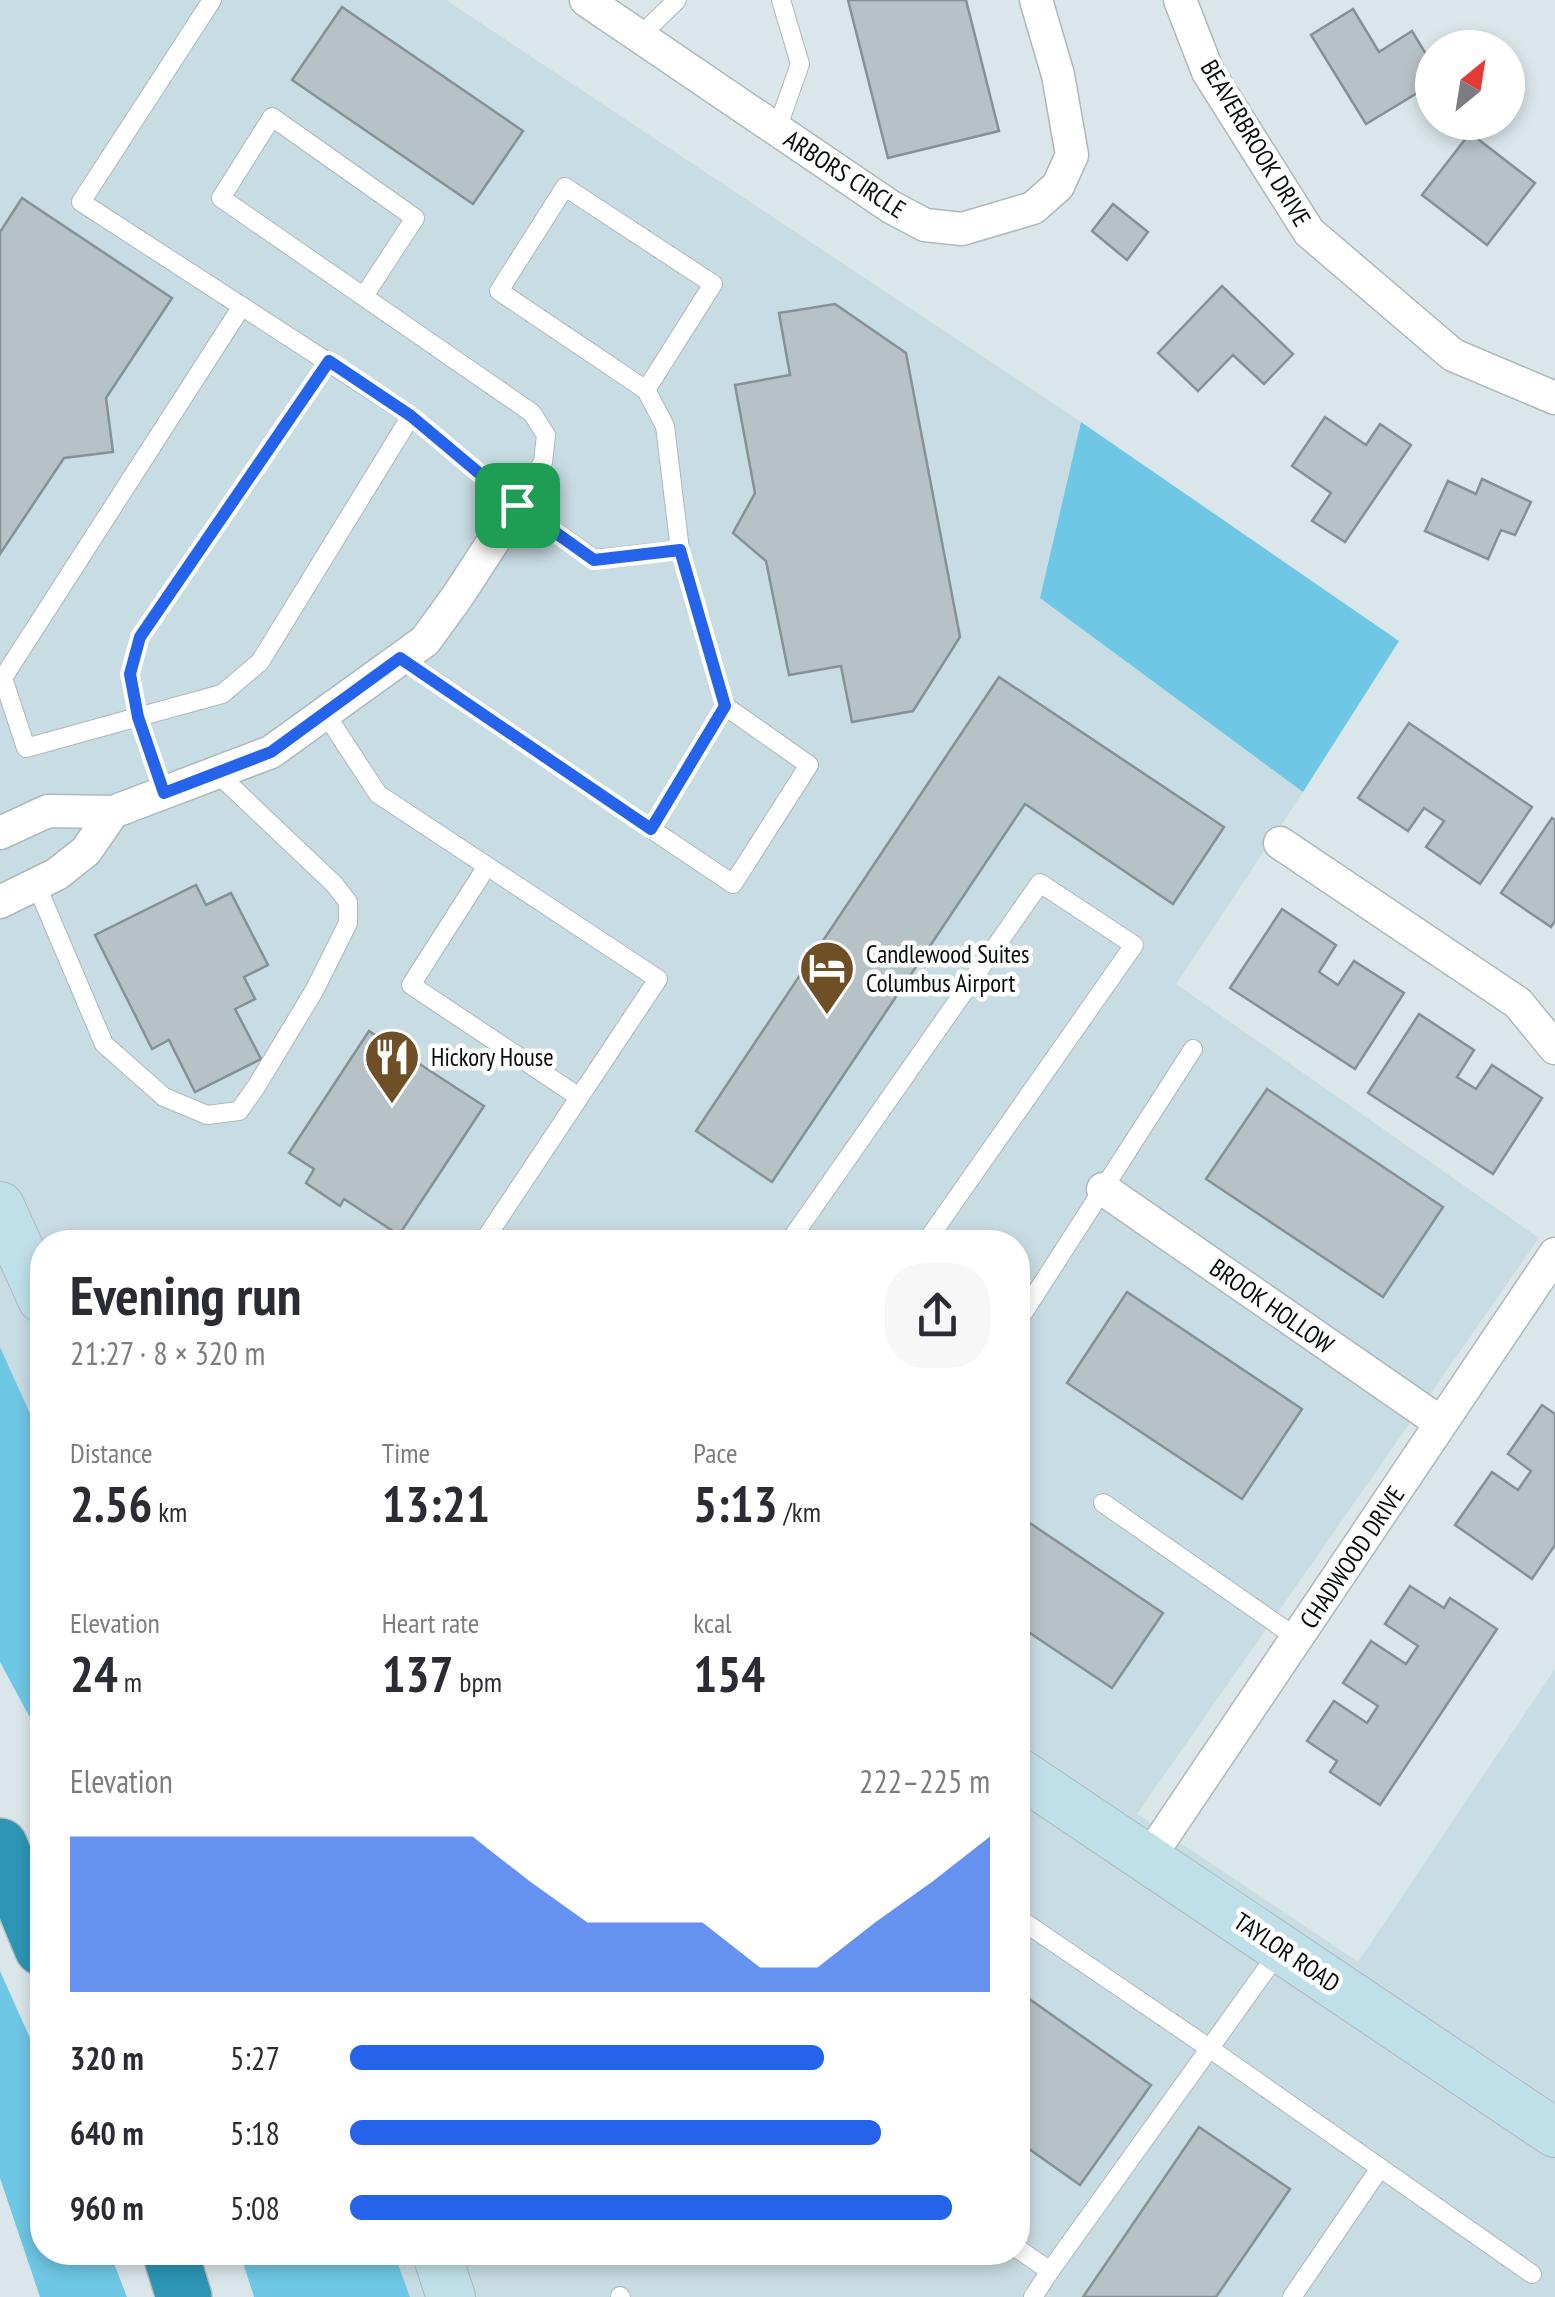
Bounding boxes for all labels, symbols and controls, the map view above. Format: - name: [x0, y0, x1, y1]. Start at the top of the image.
- north arrow: [1415, 30, 1525, 140]
- map controls: [1415, 30, 1525, 140]
- street label: BEAVERBROOK DRIVE: [1194, 54, 1318, 232]
- street label: ARBORS CIRCLE: [778, 123, 912, 225]
- pin: [475, 463, 560, 548]
- icon: arrive: [490, 478, 545, 533]
- hotel icon: Candlewood Suites Columbus Airport: [797, 938, 857, 1017]
- place label: Candlewood Suites Columbus Airport: [866, 938, 1030, 999]
- restaurant icon: Hickory House: [362, 1027, 422, 1106]
- place label: Hickory House: [431, 1041, 554, 1073]
- street label: BROOK HOLLOW: [1204, 1252, 1340, 1361]
- text: Evening run: [70, 1259, 302, 1330]
- button: share: [885, 1263, 990, 1368]
- text: 21:27 · 8 × 320 m: [70, 1332, 265, 1374]
- text: Distance: [70, 1434, 153, 1471]
- text: Time: [382, 1434, 430, 1471]
- text: Pace: [693, 1434, 737, 1471]
- text: 2.56: [70, 1471, 152, 1536]
- text: 13:21: [382, 1471, 490, 1536]
- text: 5:13: [693, 1471, 778, 1536]
- street label: CHADWOOD DRIVE: [1293, 1480, 1411, 1634]
- text: km: [152, 1493, 187, 1530]
- text: /km: [778, 1493, 821, 1530]
- text: Elevation: [70, 1604, 160, 1641]
- text: Heart rate: [382, 1604, 479, 1641]
- text: kcal: [693, 1604, 732, 1641]
- text: 24: [70, 1641, 118, 1706]
- text: 137: [382, 1641, 453, 1706]
- text: 154: [693, 1641, 765, 1706]
- text: m: [118, 1663, 142, 1700]
- text: bpm: [453, 1663, 502, 1700]
- text: Elevation: [70, 1760, 173, 1802]
- text: 222–225 m: [859, 1760, 990, 1802]
- street label: TAYLOR ROAD: [1228, 1905, 1346, 1999]
- text: 320 m: [70, 2037, 144, 2079]
- text: 5:27: [230, 2037, 280, 2079]
- text: 640 m: [70, 2112, 144, 2154]
- text: 5:18: [230, 2112, 280, 2154]
- text: 960 m: [70, 2187, 144, 2229]
- text: 5:08: [230, 2187, 280, 2229]

